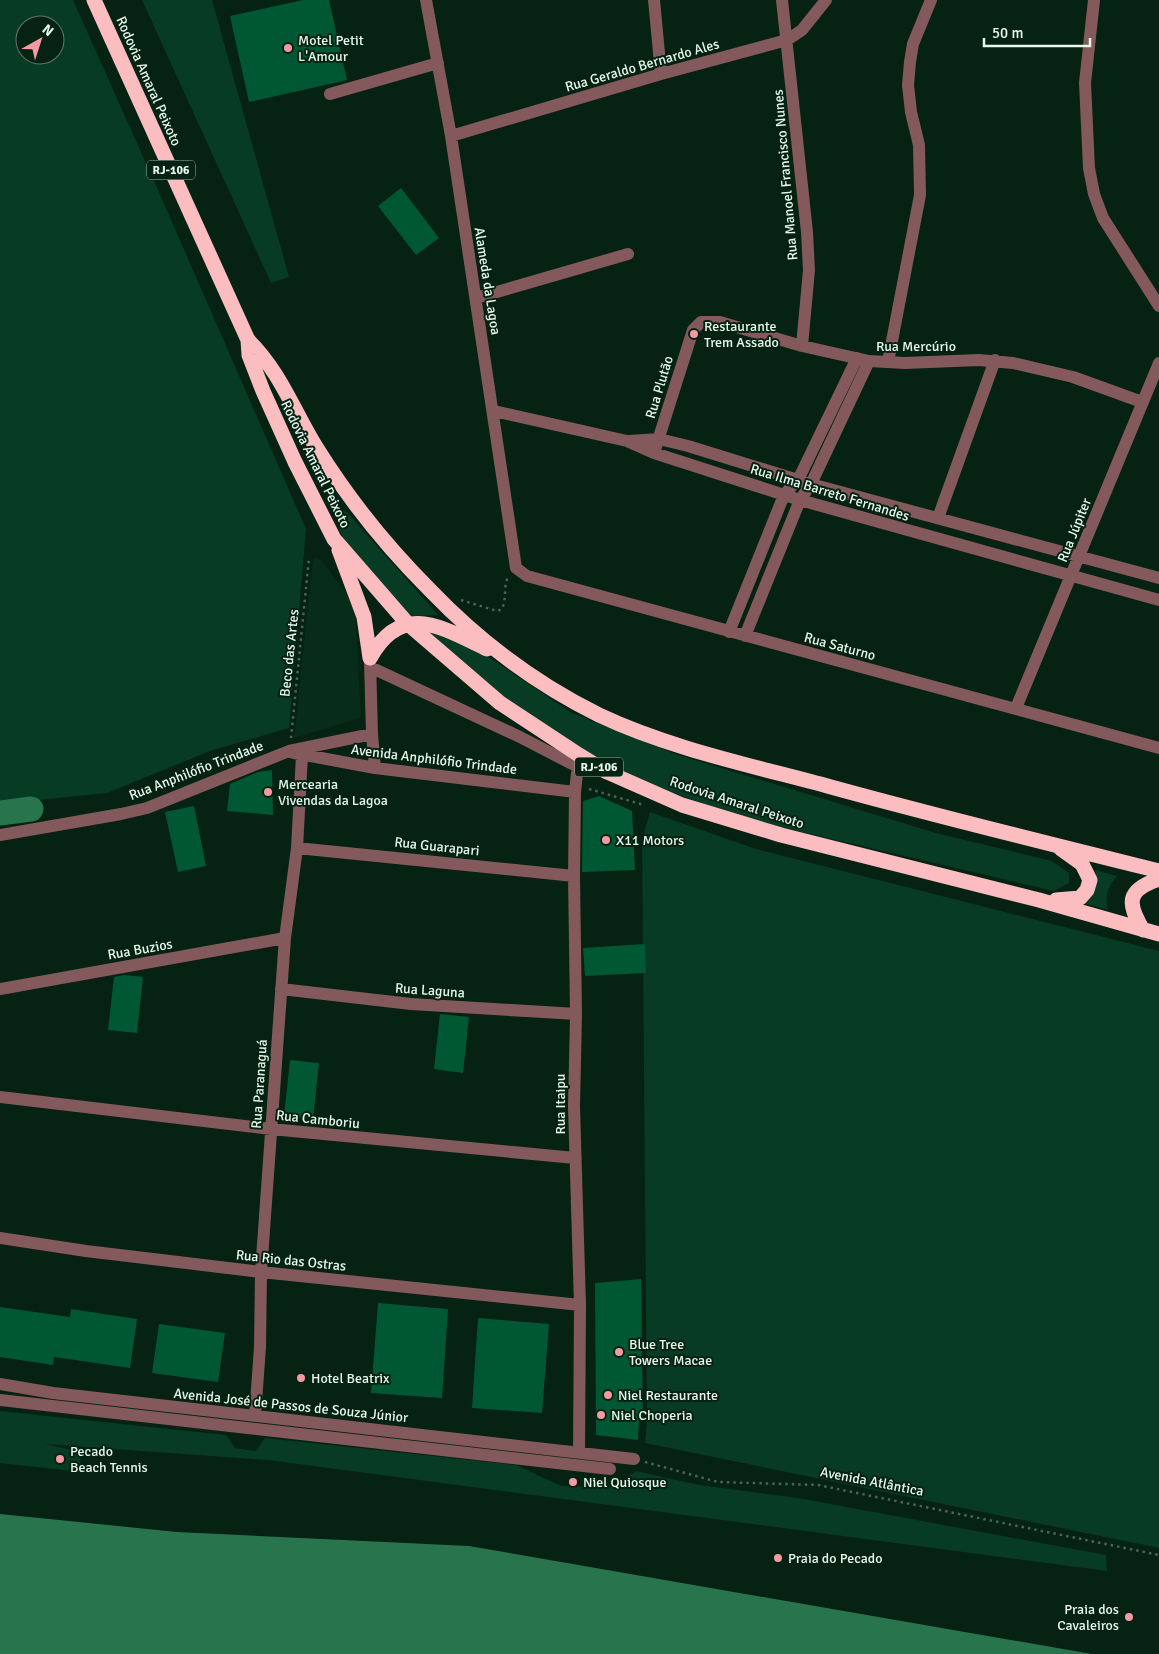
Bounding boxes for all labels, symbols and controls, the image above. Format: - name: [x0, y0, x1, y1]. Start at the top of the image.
- street label: Rodovia Amaral Peixoto: [112, 14, 185, 149]
- north arrow: [15, 15, 65, 65]
- scale bar: [984, 15, 1090, 47]
- text: N: [39, 21, 57, 40]
- text: 50 m: [992, 24, 1023, 42]
- place label: Motel Petit L'Amour: [298, 32, 364, 65]
- street label: Rua Geraldo Bernardo Ales: [563, 35, 721, 96]
- marker: Motel Petit L'Amour: [282, 42, 294, 54]
- street label: Rua Manoel Francisco Nunes: [770, 89, 801, 261]
- road number: RJ-106: [147, 160, 195, 180]
- street label: Alameda da Lagoa: [471, 226, 504, 336]
- place label: Restaurante Trem Assado: [704, 318, 779, 351]
- marker: Restaurante Trem Assado: [688, 328, 700, 340]
- street label: Rua Mercúrio: [876, 338, 956, 355]
- street label: Rua Plutão: [642, 354, 677, 421]
- street label: Rodovia Amaral Peixoto: [277, 398, 354, 531]
- street label: Rua Ilma Barreto Fernandes: [748, 460, 911, 525]
- street label: Rua Júpiter: [1054, 495, 1095, 565]
- street label: Beco das Artes: [276, 608, 303, 698]
- street label: Rua Saturno: [802, 629, 877, 664]
- street label: Rua Anphilófio Trindade: [127, 737, 266, 804]
- street label: Avenida Anphilófio Trindade: [350, 741, 518, 778]
- road number: RJ-106: [575, 758, 623, 776]
- street label: Rodovia Amaral Peixoto: [668, 773, 806, 832]
- place label: Mercearia Vivendas da Lagoa: [278, 776, 388, 809]
- marker: Mercearia Vivendas da Lagoa: [262, 786, 274, 798]
- place label: X11 Motors: [616, 832, 684, 849]
- street label: Rua Guarapari: [394, 834, 480, 859]
- marker: X11 Motors: [600, 834, 612, 846]
- street label: Rua Buzios: [106, 935, 174, 964]
- street label: Rua Laguna: [394, 980, 465, 1001]
- street label: Rua Paranaguá: [248, 1039, 271, 1129]
- street label: Rua Itaipu: [552, 1074, 569, 1134]
- street label: Rua Camboriu: [275, 1107, 361, 1132]
- street label: Rua Rio das Ostras: [235, 1246, 347, 1275]
- place label: Blue Tree Towers Macae: [629, 1336, 712, 1369]
- marker: Blue Tree Towers Macae: [613, 1346, 625, 1358]
- place label: Hotel Beatrix: [311, 1370, 390, 1387]
- marker: Hotel Beatrix: [295, 1372, 307, 1384]
- street label: Avenida José de Passos de Souza Júnior: [173, 1385, 410, 1426]
- place label: Niel Restaurante: [618, 1387, 718, 1404]
- marker: Niel Restaurante: [602, 1389, 614, 1401]
- place label: Niel Choperia: [611, 1407, 693, 1424]
- marker: Niel Choperia: [595, 1409, 607, 1421]
- place label: Pecado Beach Tennis: [70, 1443, 148, 1476]
- marker: Pecado Beach Tennis: [54, 1453, 66, 1465]
- street label: Avenida Atlântica: [819, 1463, 925, 1500]
- place label: Niel Quiosque: [583, 1474, 666, 1491]
- marker: Niel Quiosque: [567, 1476, 579, 1488]
- place label: Praia do Pecado: [788, 1550, 883, 1567]
- marker: Praia do Pecado: [772, 1552, 784, 1564]
- place label: Praia dos Cavaleiros: [1057, 1601, 1119, 1634]
- marker: Praia dos Cavaleiros: [1123, 1611, 1135, 1623]

